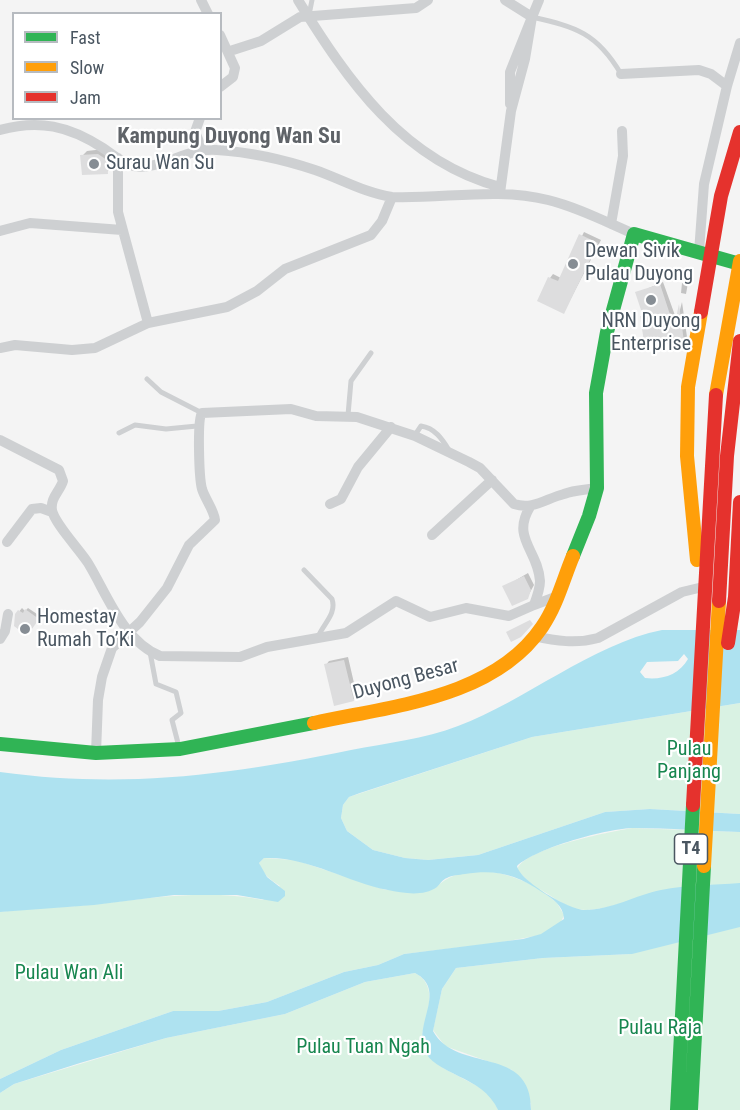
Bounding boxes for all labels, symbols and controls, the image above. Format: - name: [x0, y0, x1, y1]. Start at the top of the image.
- legend: [12, 12, 222, 120]
- text: Fast: [70, 27, 101, 48]
- text: Slow: [70, 57, 104, 78]
- text: Jam: [70, 87, 101, 108]
- district label: Kampung Duyong Wan Su: [117, 124, 341, 150]
- place label: Surau Wan Su: [106, 152, 214, 176]
- marker: Surau Wan Su: [87, 157, 101, 171]
- place label: Dewan Sivik Pulau Duyong: [585, 240, 693, 287]
- marker: Dewan Sivik Pulau Duyong: [566, 257, 580, 271]
- marker: NRN Duyong Enterprise: [644, 293, 658, 307]
- place label: NRN Duyong Enterprise: [602, 310, 700, 357]
- place label: Homestay Rumah To’Ki: [37, 606, 134, 653]
- marker: Homestay Rumah To’Ki: [18, 622, 32, 636]
- street label: Duyong Besar: [350, 654, 462, 706]
- park label: Pulau Panjang: [657, 738, 721, 785]
- road number: T4: [674, 834, 708, 864]
- park label: Pulau Wan Ali: [15, 962, 123, 986]
- park label: Pulau Raja: [618, 1017, 702, 1041]
- park label: Pulau Tuan Ngah: [296, 1036, 430, 1060]

